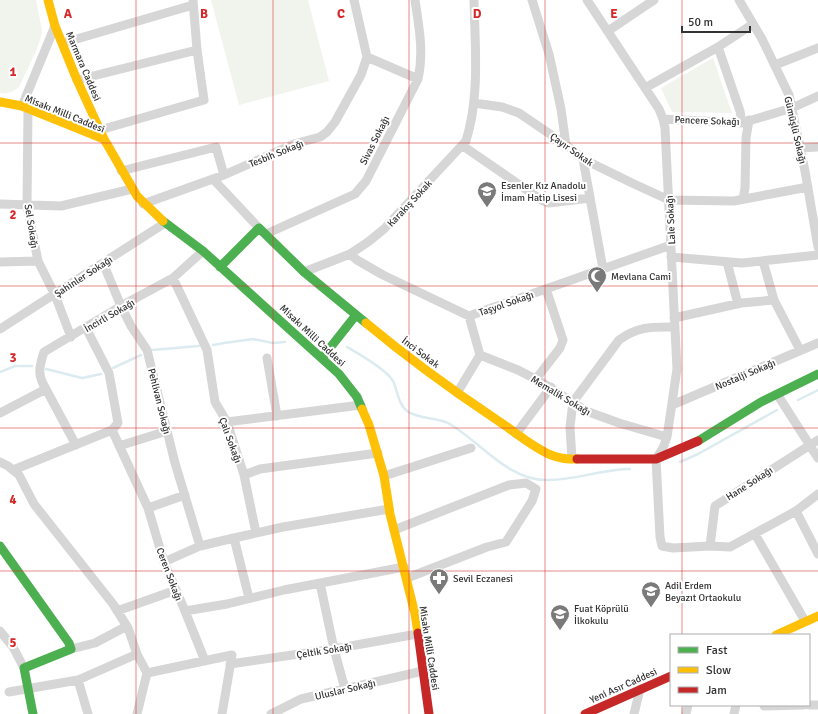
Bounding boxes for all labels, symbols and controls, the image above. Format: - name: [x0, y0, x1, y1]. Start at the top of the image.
- text: A: [64, 6, 73, 22]
- text: B: [200, 6, 208, 22]
- text: C: [337, 6, 345, 22]
- text: D: [473, 6, 482, 22]
- text: E: [610, 6, 618, 22]
- scale bar: [682, 8, 750, 34]
- text: 50 m: [688, 15, 713, 30]
- street label: Marmara Caddesi: [63, 30, 103, 103]
- text: 1: [9, 64, 17, 80]
- street label: Misakı Milli Caddesi: [23, 92, 106, 135]
- street label: Gümüşlü Sokağı: [781, 95, 809, 165]
- street label: Sivas Sokağı: [357, 114, 392, 167]
- street label: Pencere Sokağı: [674, 114, 740, 128]
- street label: Çayır Sokak: [547, 131, 595, 169]
- street label: Tesbih Sokağı: [247, 138, 305, 170]
- street label: Karakış Sokak: [385, 178, 435, 230]
- school or university icon: Esenler Kız Anadolu İmam Hatip Lisesi: [476, 180, 498, 208]
- place label: Esenler Kız Anadolu İmam Hatip Lisesi: [501, 180, 586, 204]
- street label: Lale Sokağı: [664, 195, 678, 245]
- street label: Sel Sokağı: [22, 203, 40, 249]
- text: 2: [9, 207, 17, 223]
- street label: Şahinler Sokağı: [52, 254, 115, 300]
- mosque icon: Mevlana Cami: [586, 265, 608, 293]
- place label: Mevlana Cami: [611, 271, 671, 283]
- street label: Taşyol Sokağı: [477, 289, 535, 319]
- street label: İncirli Sokağı: [82, 297, 137, 335]
- street label: Misakı Milli Caddesi: [277, 302, 348, 369]
- street label: İnci Sokak: [399, 335, 442, 371]
- text: 3: [9, 350, 17, 366]
- street label: Nostalji Sokağı: [713, 357, 777, 393]
- street label: Pehlivan Sokağı: [145, 367, 173, 435]
- street label: Memalik Sokağı: [528, 373, 593, 418]
- street label: Çalı Sokağı: [216, 416, 244, 465]
- street label: Hane Sokağı: [724, 464, 775, 503]
- text: 4: [9, 492, 17, 508]
- street label: Ceren Sokağı: [153, 546, 185, 603]
- pharmacy icon: Sevil Eczanesi: [428, 567, 450, 595]
- place label: Sevil Eczanesi: [453, 573, 513, 585]
- school or university icon: Adil Erdem Beyazıt Ortaokulu: [640, 580, 662, 608]
- place label: Adil Erdem Beyazıt Ortaokulu: [665, 580, 741, 604]
- school or university icon: Fuat Köprülü İlkokulu: [549, 603, 571, 631]
- place label: Fuat Köprülü İlkokulu: [574, 603, 629, 627]
- street label: Misakı Milli Caddesi: [416, 605, 442, 691]
- legend: [670, 634, 810, 706]
- text: 5: [9, 635, 17, 651]
- street label: Çeltik Sokağı: [296, 641, 353, 661]
- text: Fast: [706, 643, 727, 658]
- text: Slow: [706, 663, 731, 678]
- street label: Yeni Asır Caddesi: [588, 666, 659, 706]
- street label: Uluslar Sokağı: [314, 677, 377, 703]
- text: Jam: [706, 683, 727, 698]

